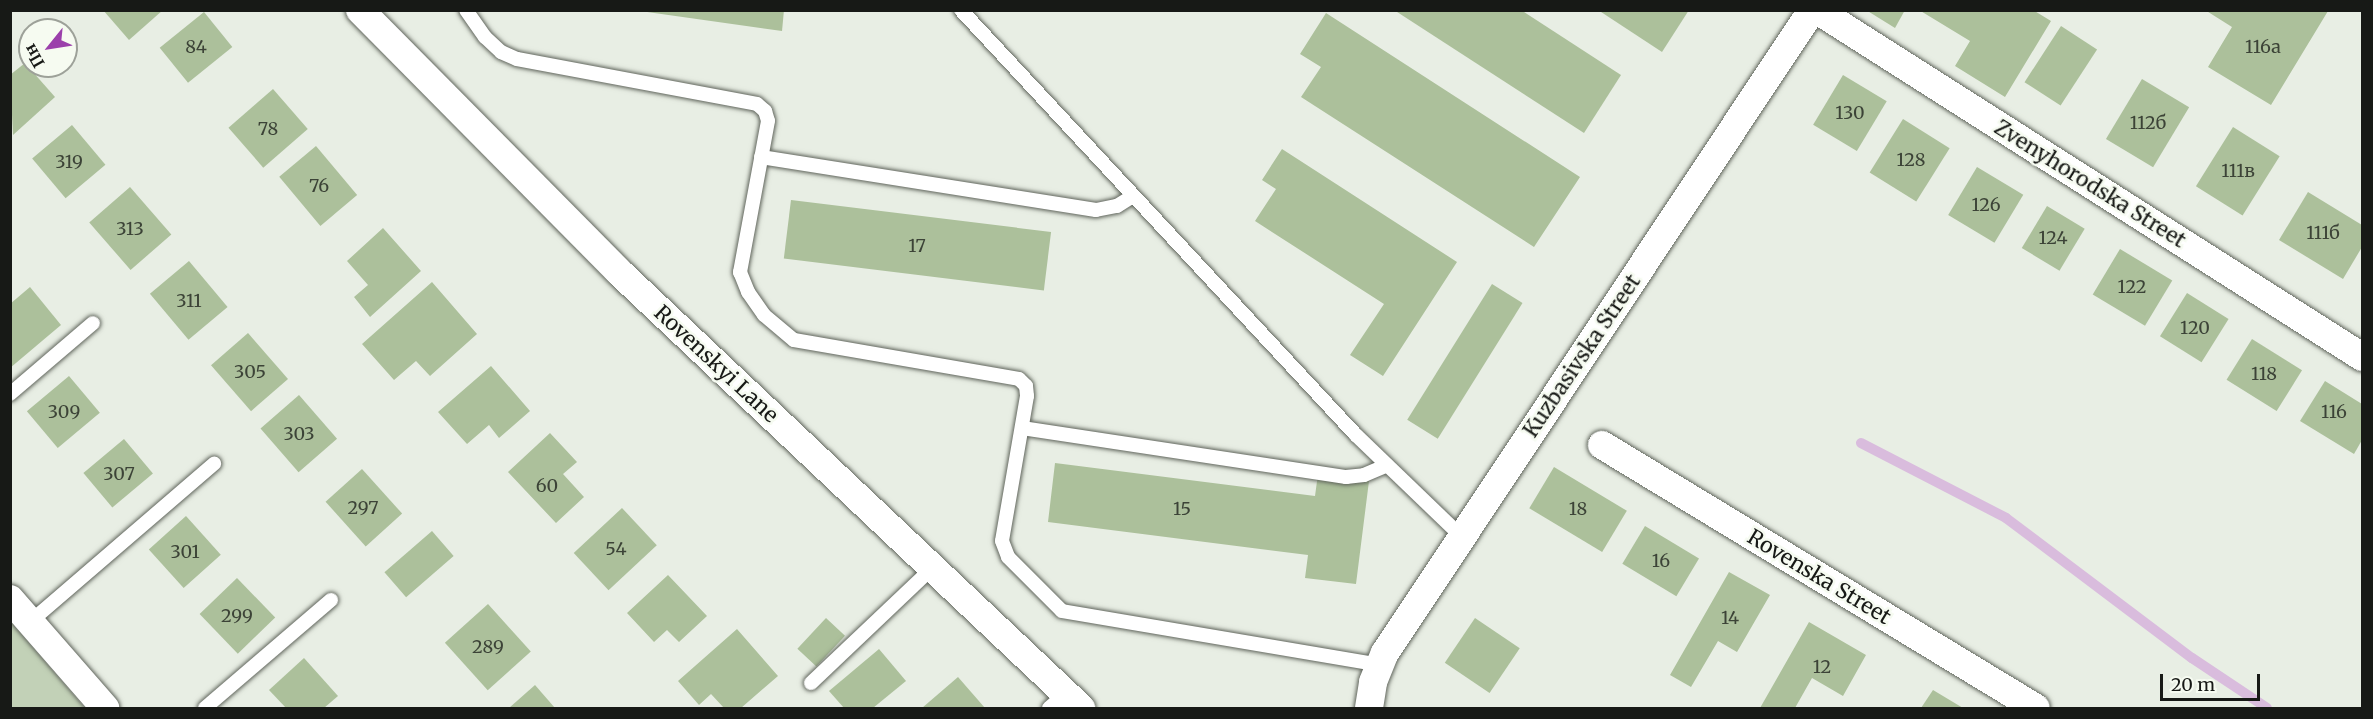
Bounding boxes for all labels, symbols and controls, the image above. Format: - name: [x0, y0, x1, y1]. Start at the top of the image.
- north arrow: [18, 18, 78, 78]
- house number: 84: [185, 36, 207, 58]
- house number: 116а: [2245, 36, 2281, 58]
- text: Пн: [19, 41, 49, 71]
- house number: 130: [1835, 102, 1865, 124]
- house number: 112б: [2130, 112, 2166, 134]
- street label: Zvenyhorodska Street: [1990, 115, 2190, 253]
- house number: 78: [258, 118, 278, 140]
- house number: 128: [1896, 149, 1926, 171]
- house number: 319: [55, 151, 83, 173]
- house number: 111в: [2221, 160, 2255, 182]
- house number: 76: [309, 175, 329, 197]
- house number: 126: [1971, 194, 2001, 216]
- house number: 313: [116, 218, 144, 240]
- house number: 111б: [2306, 222, 2340, 244]
- house number: 124: [2038, 227, 2068, 249]
- house number: 17: [908, 235, 926, 257]
- street label: Kuzbasivska Street: [1518, 270, 1646, 442]
- house number: 122: [2118, 276, 2146, 298]
- house number: 311: [176, 290, 202, 312]
- street label: Rovenskyi Lane: [649, 300, 783, 428]
- house number: 120: [2180, 317, 2210, 339]
- house number: 305: [234, 361, 266, 383]
- house number: 118: [2251, 363, 2277, 385]
- house number: 309: [48, 401, 80, 423]
- house number: 116: [2321, 401, 2347, 423]
- house number: 303: [283, 423, 315, 445]
- house number: 307: [103, 463, 135, 485]
- house number: 60: [536, 475, 558, 497]
- house number: 297: [347, 497, 379, 519]
- house number: 15: [1173, 498, 1191, 520]
- house number: 18: [1569, 498, 1587, 520]
- street label: Rovenska Street: [1743, 524, 1895, 630]
- house number: 54: [605, 538, 627, 560]
- house number: 301: [170, 541, 200, 563]
- house number: 16: [1652, 550, 1670, 572]
- house number: 299: [221, 605, 253, 627]
- house number: 14: [1721, 607, 1739, 629]
- house number: 289: [472, 636, 504, 658]
- house number: 12: [1813, 656, 1831, 678]
- scale bar: [2163, 662, 2264, 700]
- text: 20 m: [2171, 673, 2215, 696]

